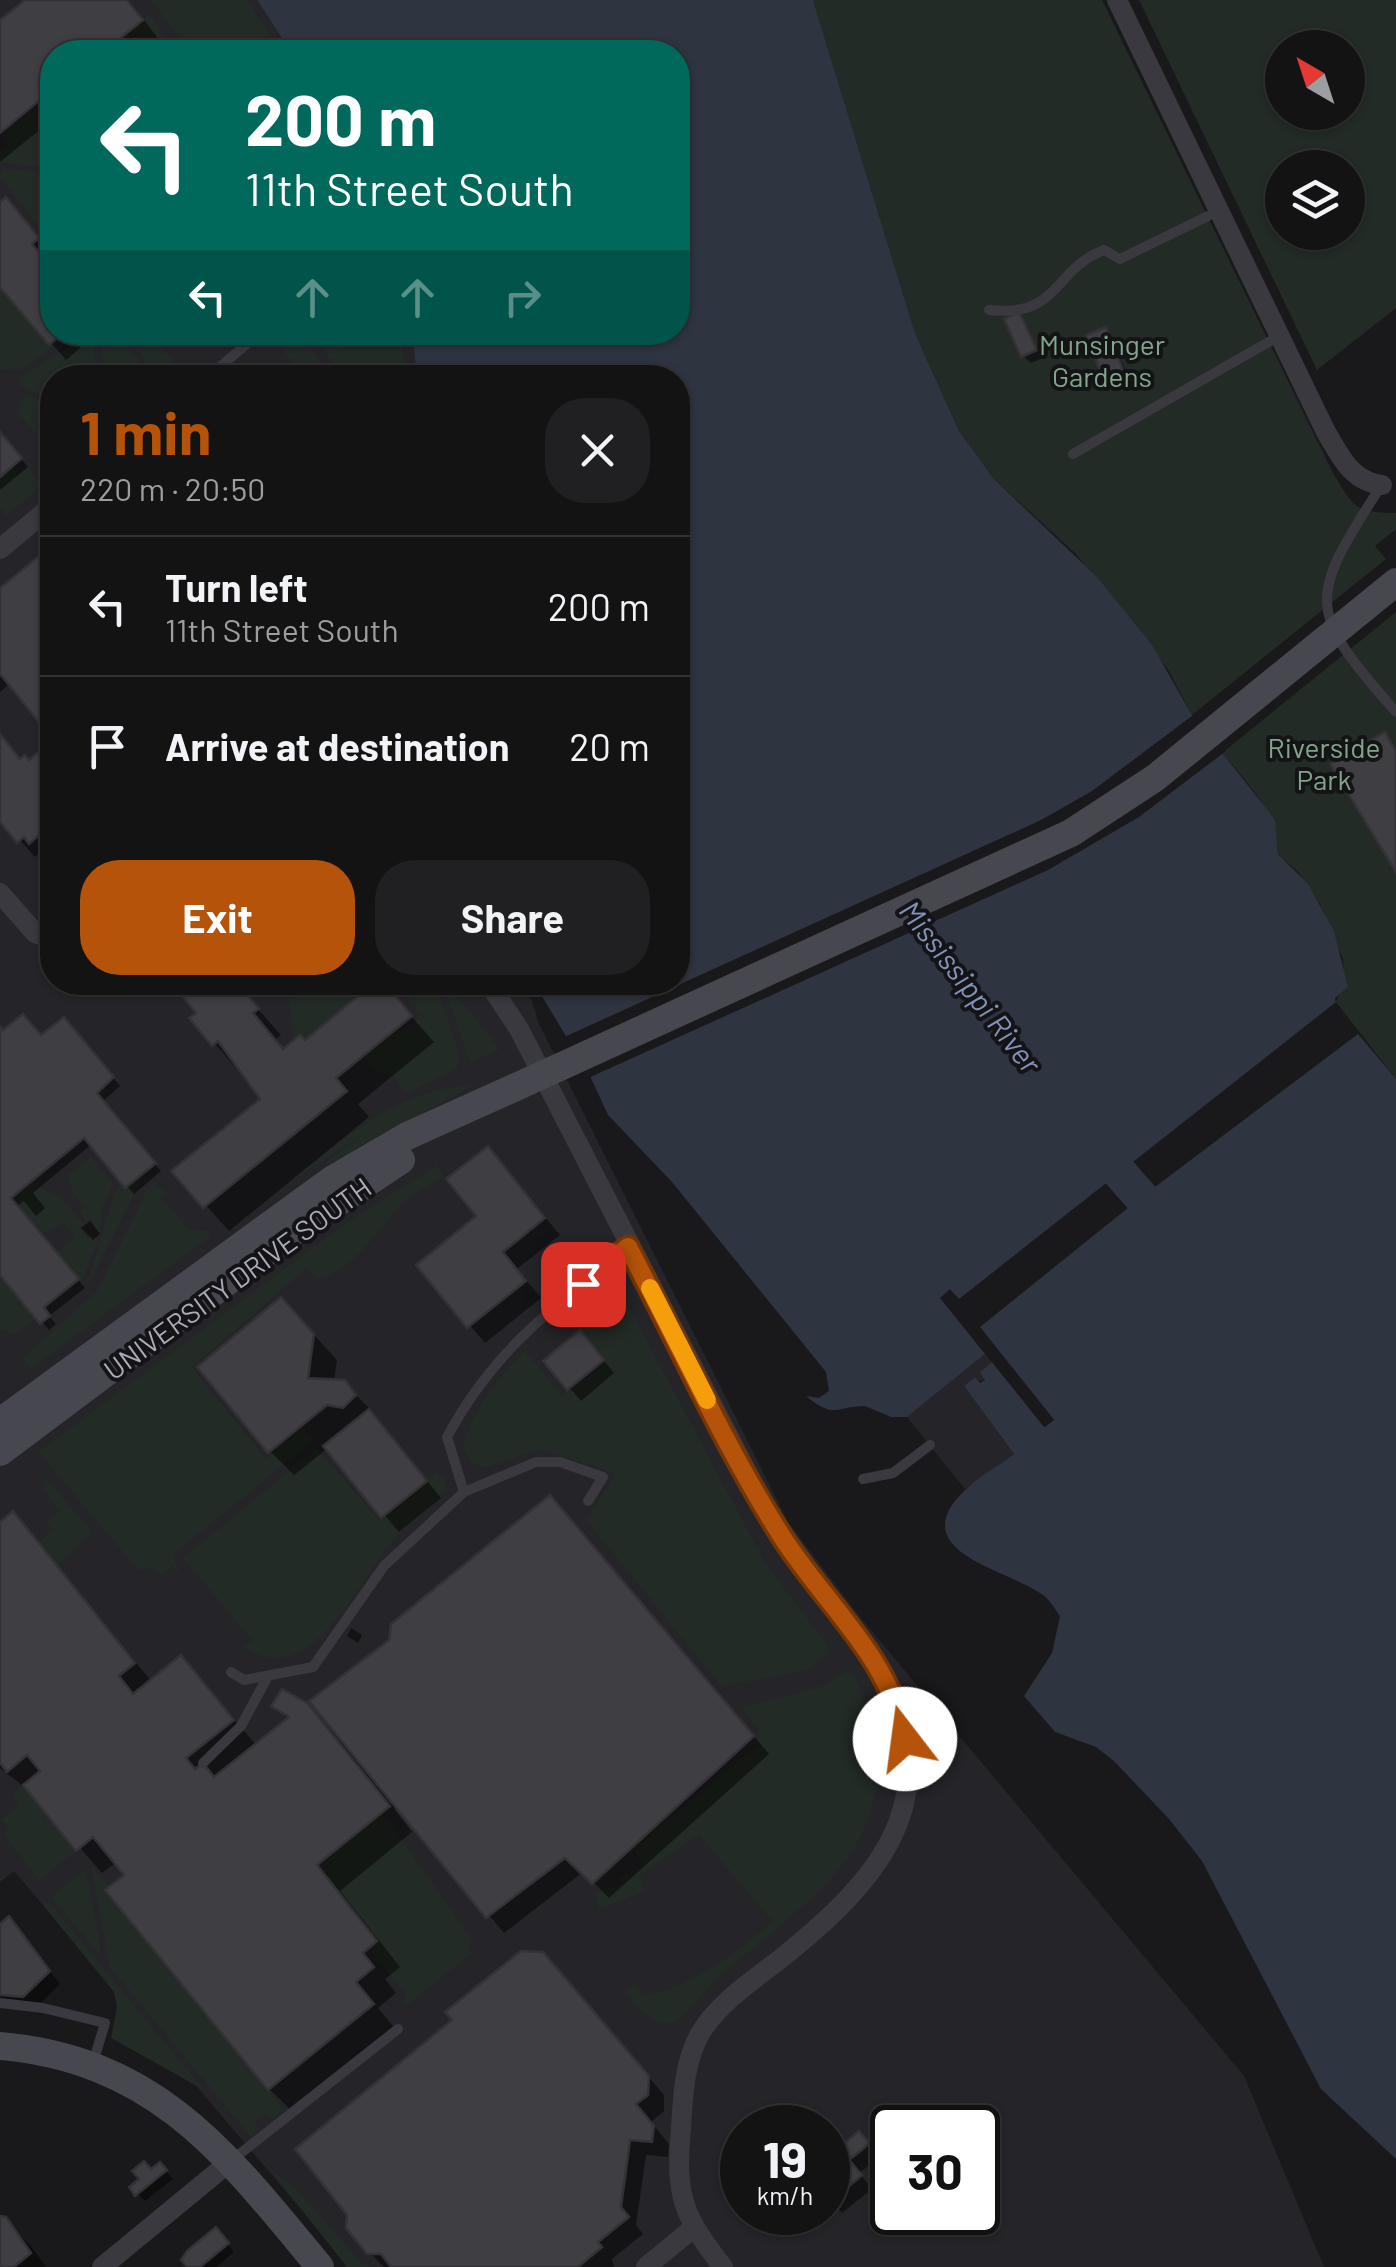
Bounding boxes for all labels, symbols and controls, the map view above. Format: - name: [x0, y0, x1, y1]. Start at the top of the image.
- north arrow: [1265, 30, 1365, 130]
- map controls: [1265, 30, 1365, 250]
- text: 200 m: [245, 76, 436, 160]
- icon: left: [80, 80, 210, 210]
- button: layers: [1265, 150, 1365, 250]
- text: 11th Street South: [245, 161, 574, 215]
- icon: left: [180, 270, 235, 325]
- icon: ahead: [285, 270, 340, 325]
- icon: ahead: [390, 270, 445, 325]
- icon: right: [495, 270, 550, 325]
- park label: Munsinger Gardens: [1039, 327, 1165, 393]
- text: 1 min: [80, 395, 211, 467]
- button: close: [545, 398, 650, 503]
- text: 220 m · 20:50: [80, 469, 265, 507]
- text: Turn left: [165, 564, 308, 610]
- icon: left: [80, 579, 135, 634]
- text: 200 m: [548, 583, 650, 629]
- text: 11th Street South: [165, 610, 399, 648]
- icon: arrive: [80, 719, 135, 774]
- text: Arrive at destination: [165, 723, 510, 769]
- text: 20 m: [569, 723, 650, 769]
- park label: Riverside Park: [1268, 730, 1380, 796]
- button: Exit: [80, 860, 355, 975]
- button: Share: [375, 860, 650, 975]
- water label: Mississippi River: [893, 893, 1050, 1080]
- street label: UNIVERSITY DRIVE SOUTH: [97, 1170, 377, 1386]
- pin: [541, 1242, 626, 1327]
- icon: arrive: [556, 1257, 611, 1312]
- position arrow: [853, 1687, 957, 1791]
- speed limit sign: 30: [870, 2105, 1000, 2235]
- text: 19: [763, 2128, 807, 2188]
- text: km/h: [757, 2180, 813, 2210]

